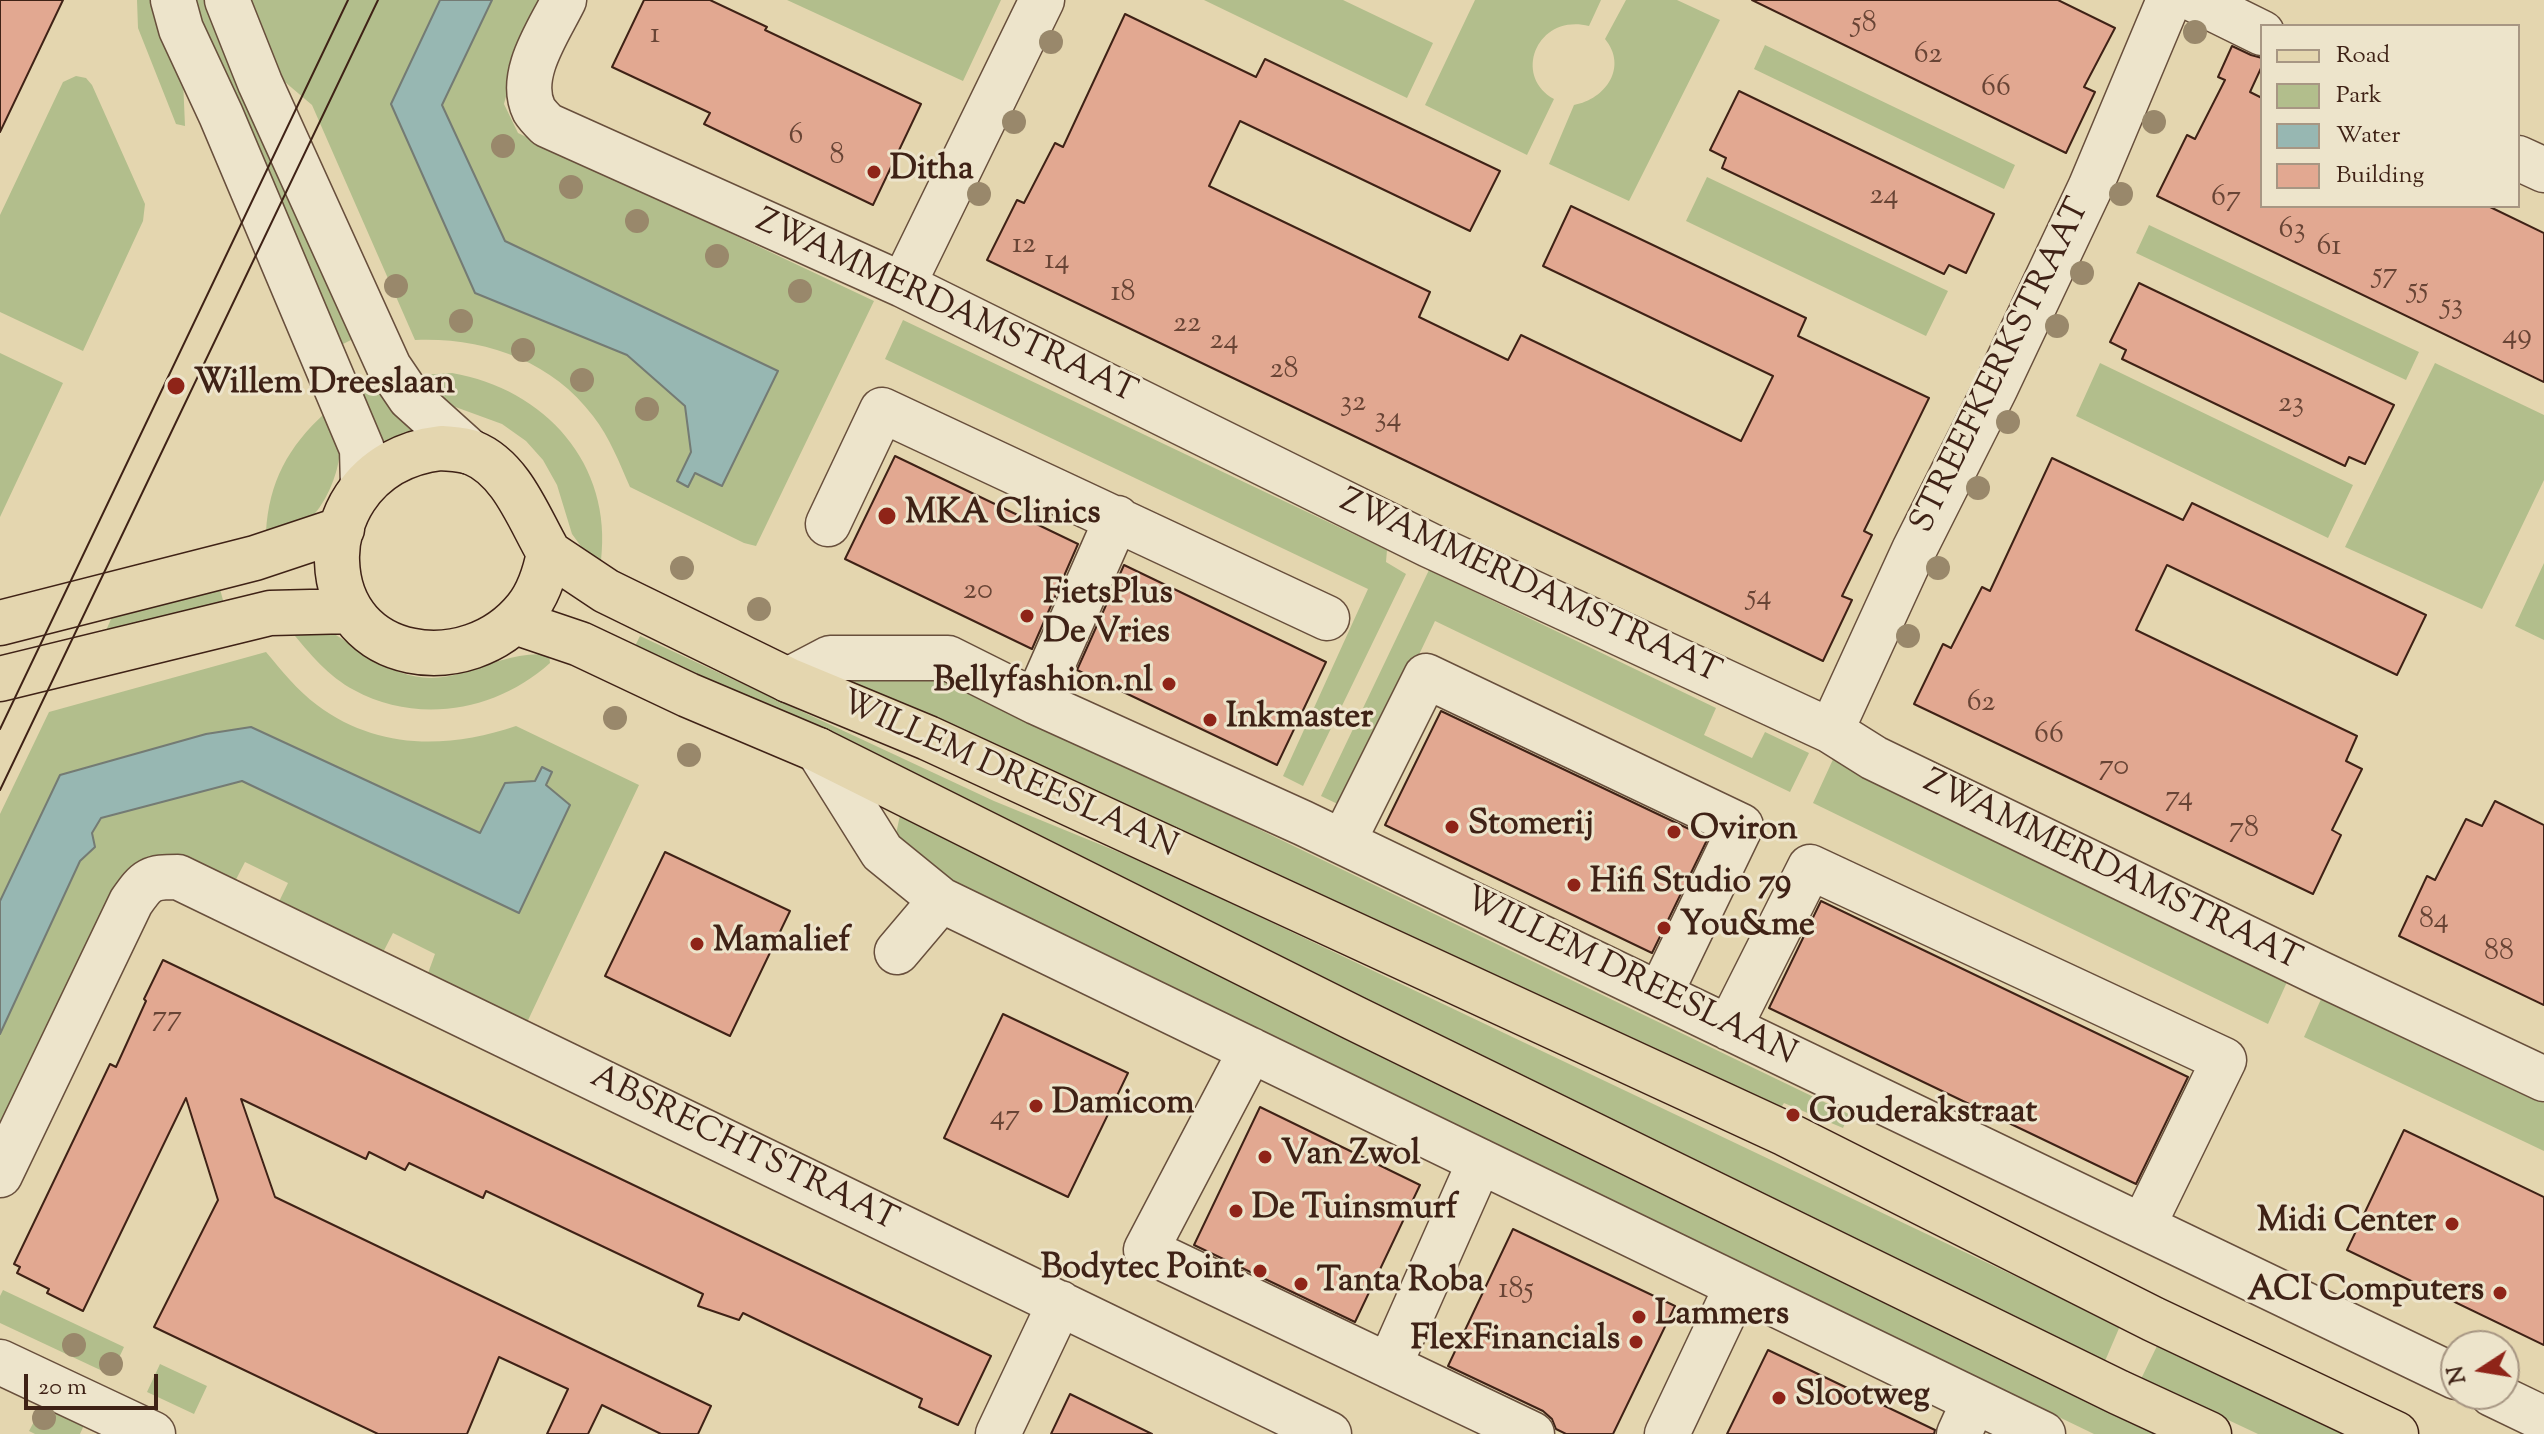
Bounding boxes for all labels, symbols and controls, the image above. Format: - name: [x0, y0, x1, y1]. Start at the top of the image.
- house number: 58: [1851, 8, 1877, 44]
- house number: 1: [650, 19, 660, 55]
- legend: [2260, 24, 2520, 208]
- house number: 62: [1914, 39, 1942, 75]
- text: Road: [2336, 39, 2390, 73]
- house number: 66: [1981, 72, 2011, 108]
- text: Park: [2336, 79, 2382, 113]
- text: Water: [2336, 119, 2400, 153]
- house number: 6: [789, 120, 803, 156]
- house number: 8: [830, 140, 844, 176]
- place label: Ditha: [890, 152, 974, 192]
- text: Building: [2336, 159, 2424, 193]
- marker: Ditha: [865, 163, 883, 181]
- house number: 24: [1869, 180, 1899, 216]
- house number: 67: [2211, 182, 2241, 218]
- street label: STREEFKERKSTRAAT: [1904, 193, 2102, 541]
- street label: ZWAMMERDAMSTRAAT: [748, 203, 1142, 415]
- house number: 63: [2278, 214, 2306, 250]
- house number: 12: [1012, 229, 1036, 265]
- house number: 61: [2317, 231, 2341, 267]
- house number: 14: [1044, 245, 1070, 281]
- house number: 57: [2372, 259, 2398, 295]
- house number: 55: [2408, 274, 2428, 310]
- house number: 18: [1110, 277, 1136, 313]
- house number: 53: [2441, 290, 2463, 326]
- house number: 22: [1173, 308, 1201, 344]
- house number: 49: [2502, 320, 2532, 356]
- house number: 24: [1209, 325, 1239, 361]
- house number: 28: [1269, 354, 1299, 390]
- place label: Willem Dreeslaan: [194, 366, 455, 406]
- marker: Willem Dreeslaan: [165, 375, 187, 397]
- house number: 32: [1340, 387, 1366, 423]
- house number: 23: [2278, 388, 2304, 424]
- house number: 34: [1374, 403, 1402, 439]
- street label: ZWAMMERDAMSTRAAT: [1332, 483, 1726, 695]
- place label: MKA Clinics: [905, 496, 1101, 536]
- marker: MKA Clinics: [876, 505, 898, 527]
- house number: 20: [963, 575, 993, 611]
- place label: FietsPlus De Vries: [1043, 576, 1173, 656]
- house number: 54: [1746, 581, 1772, 617]
- marker: FietsPlus De Vries: [1018, 607, 1036, 625]
- place label: Bellyfashion.nl: [933, 664, 1153, 704]
- marker: Bellyfashion.nl: [1160, 675, 1178, 693]
- street label: WILLEM DREESLAAN: [833, 684, 1183, 870]
- house number: 62: [1967, 687, 1995, 723]
- place label: Inkmaster: [1226, 700, 1373, 740]
- marker: Inkmaster: [1201, 711, 1219, 729]
- house number: 66: [2034, 719, 2064, 755]
- house number: 70: [2099, 751, 2129, 787]
- street label: ZWAMMERDAMSTRAAT: [1915, 764, 2307, 982]
- house number: 74: [2165, 782, 2193, 818]
- place label: Stomerij: [1468, 807, 1594, 847]
- place label: Oviron: [1690, 812, 1798, 852]
- house number: 78: [2229, 813, 2259, 849]
- marker: Stomerij: [1443, 818, 1461, 836]
- marker: Oviron: [1665, 823, 1683, 841]
- place label: Hifi Studio 79: [1590, 865, 1791, 905]
- marker: Hifi Studio 79: [1565, 876, 1583, 894]
- street label: WILLEM DREESLAAN: [1456, 881, 1802, 1077]
- house number: 84: [2419, 904, 2449, 940]
- place label: You&me: [1680, 908, 1815, 948]
- marker: You&me: [1655, 919, 1673, 937]
- place label: Mamalief: [713, 924, 850, 964]
- marker: Mamalief: [688, 935, 706, 953]
- house number: 88: [2484, 936, 2514, 972]
- house number: 77: [152, 1002, 182, 1038]
- street label: ABSRECHTSTRAAT: [583, 1059, 903, 1243]
- place label: Damicom: [1052, 1086, 1194, 1126]
- place label: Gouderakstraat: [1809, 1095, 2037, 1135]
- marker: Damicom: [1027, 1097, 1045, 1115]
- house number: 47: [990, 1101, 1020, 1137]
- marker: Gouderakstraat: [1784, 1106, 1802, 1124]
- place label: Van Zwol: [1281, 1137, 1420, 1177]
- marker: Van Zwol: [1256, 1148, 1274, 1166]
- place label: De Tuinsmurf: [1252, 1191, 1457, 1231]
- marker: De Tuinsmurf: [1227, 1202, 1245, 1220]
- place label: Midi Center: [2257, 1204, 2436, 1244]
- marker: Midi Center: [2443, 1215, 2461, 1233]
- place label: Bodytec Point: [1041, 1251, 1244, 1291]
- marker: Bodytec Point: [1251, 1262, 1269, 1280]
- place label: Tanta Roba: [1317, 1264, 1484, 1304]
- place label: ACI Computers: [2247, 1273, 2484, 1313]
- house number: 185: [1498, 1274, 1534, 1310]
- marker: Tanta Roba: [1292, 1275, 1310, 1293]
- marker: ACI Computers: [2491, 1284, 2509, 1302]
- place label: Lammers: [1655, 1297, 1789, 1337]
- marker: Lammers: [1630, 1308, 1648, 1326]
- place label: FlexFinancials: [1411, 1322, 1620, 1362]
- north arrow: [2440, 1330, 2520, 1410]
- marker: FlexFinancials: [1627, 1333, 1645, 1351]
- scale bar: [28, 1358, 162, 1408]
- text: N: [2441, 1363, 2476, 1386]
- text: 20 m: [38, 1371, 87, 1405]
- place label: Slootweg: [1795, 1378, 1930, 1418]
- marker: Slootweg: [1770, 1389, 1788, 1407]

